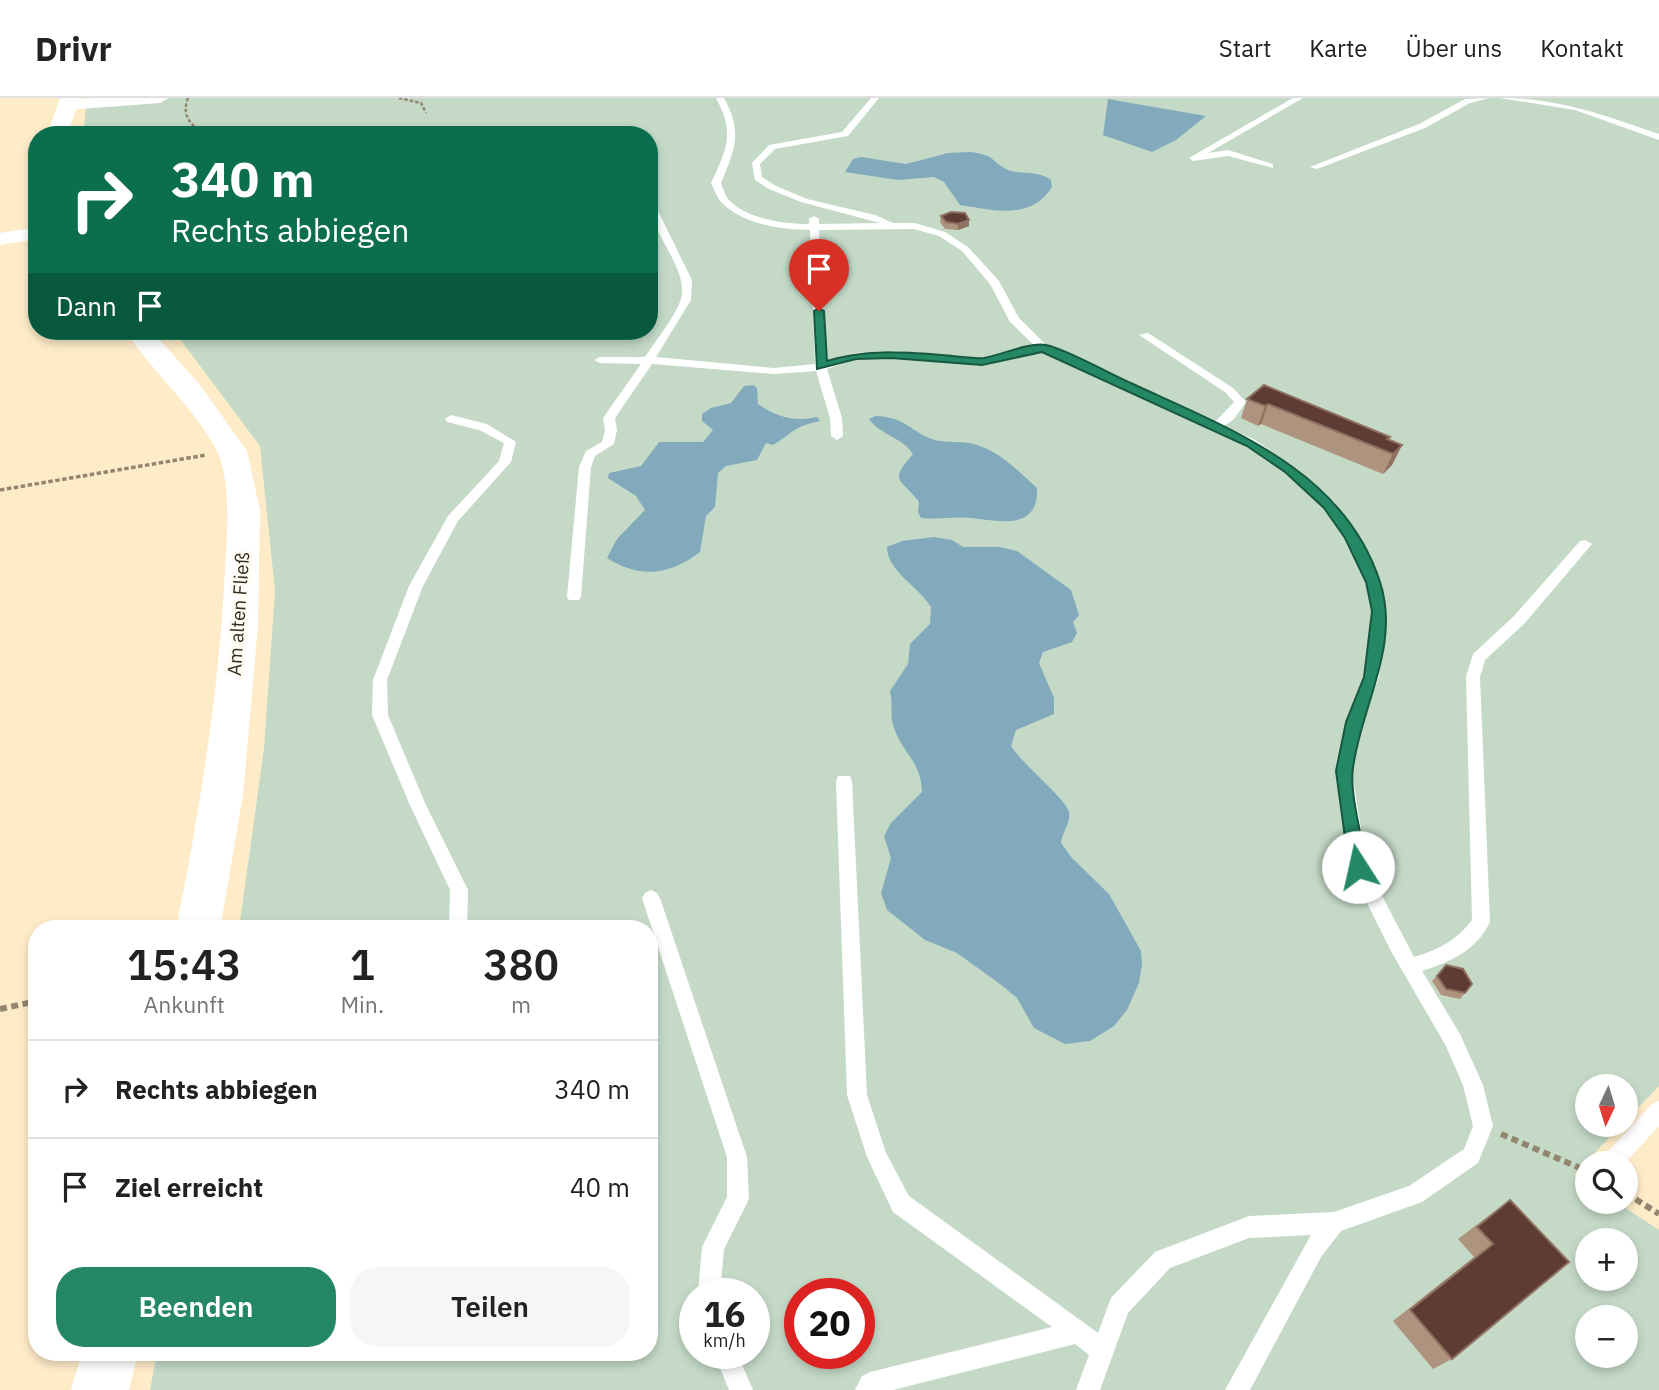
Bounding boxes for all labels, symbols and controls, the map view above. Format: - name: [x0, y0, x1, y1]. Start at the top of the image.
- text: Drivr: [35, 27, 112, 70]
- text: Start: [1219, 32, 1271, 64]
- text: Karte: [1309, 32, 1367, 64]
- text: Über uns: [1405, 32, 1502, 64]
- text: Kontakt: [1540, 32, 1624, 64]
- text: 340 m: [171, 147, 315, 210]
- icon: right: [56, 154, 147, 245]
- text: Rechts abbiegen: [171, 209, 409, 251]
- pin: [789, 239, 849, 311]
- icon: arrive: [800, 250, 838, 288]
- icon: arrive: [131, 287, 169, 325]
- text: Dann: [56, 289, 117, 323]
- street label: Am alten Fließ: [222, 551, 254, 677]
- position arrow: [1321, 830, 1395, 904]
- text: 15:43: [127, 937, 241, 992]
- text: 1: [350, 937, 375, 992]
- text: 380: [483, 937, 559, 992]
- text: Ankunft: [144, 989, 225, 1019]
- text: Min.: [340, 989, 384, 1019]
- text: m: [511, 989, 531, 1019]
- icon: right: [56, 1070, 94, 1108]
- text: Rechts abbiegen: [115, 1072, 318, 1106]
- text: 340 m: [554, 1072, 630, 1106]
- north arrow: [1575, 1074, 1638, 1138]
- map controls: [1575, 1074, 1638, 1368]
- button: search: [1575, 1151, 1638, 1214]
- icon: arrive: [56, 1168, 94, 1206]
- text: Ziel erreicht: [115, 1170, 263, 1204]
- text: 40 m: [570, 1170, 630, 1204]
- button: +: [1575, 1228, 1638, 1291]
- button: Beenden: [56, 1267, 336, 1347]
- button: Teilen: [350, 1267, 630, 1347]
- speed limit sign: 20: [784, 1278, 875, 1369]
- text: 16: [703, 1291, 746, 1337]
- button: −: [1575, 1305, 1638, 1368]
- text: km/h: [703, 1329, 746, 1352]

